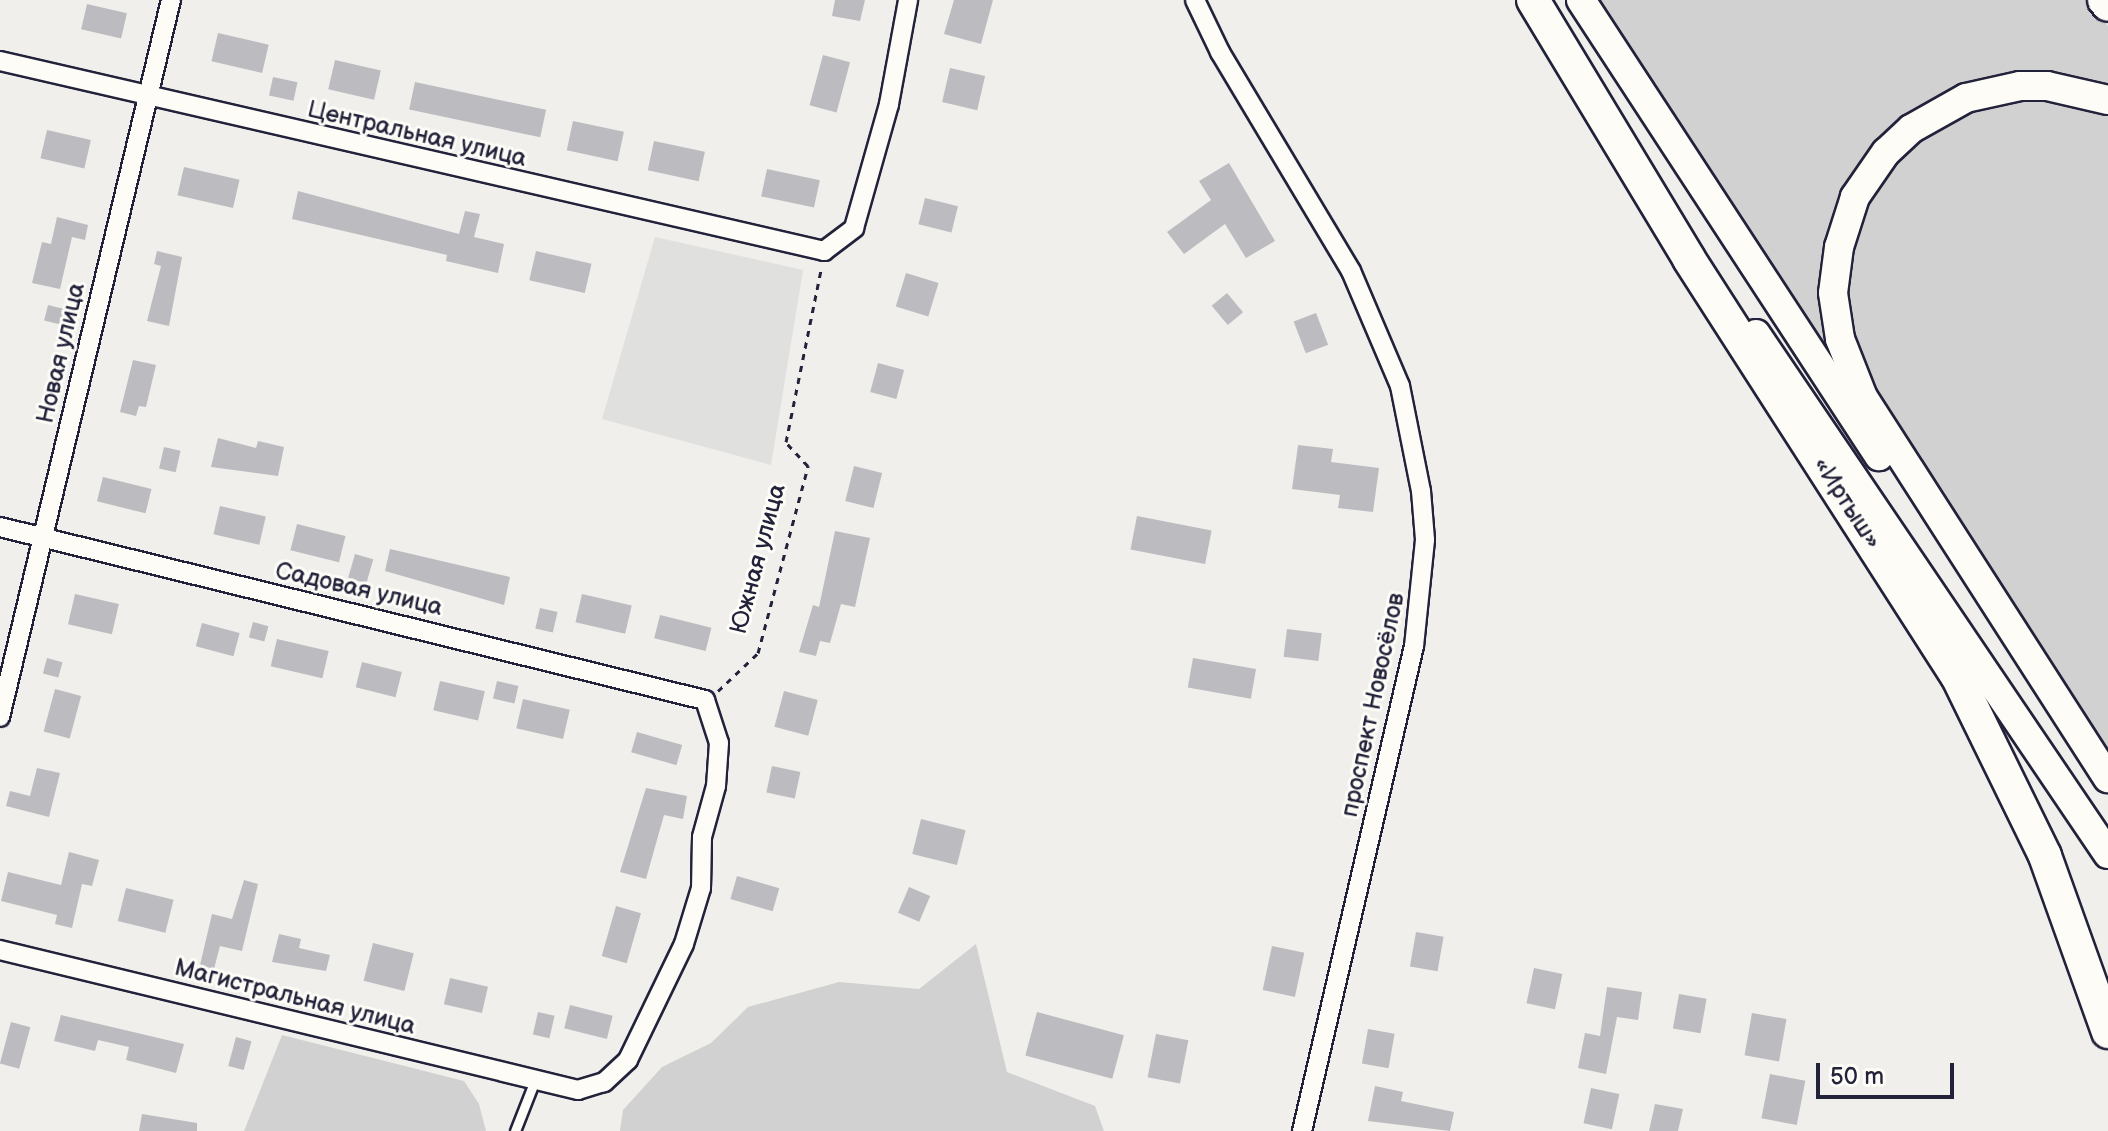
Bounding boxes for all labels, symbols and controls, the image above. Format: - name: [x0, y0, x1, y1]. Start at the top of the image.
- street label: Центральная улица: [305, 95, 529, 173]
- street label: Новая улица: [31, 280, 91, 426]
- street label: «Иртыш»: [1807, 452, 1887, 554]
- street label: Южная улица: [724, 481, 792, 637]
- street label: Садовая улица: [273, 556, 445, 622]
- street label: проспект Новосёлов: [1335, 590, 1411, 820]
- street label: Магистральная улица: [172, 953, 418, 1041]
- scale bar: [1820, 1047, 1958, 1097]
- text: 50 m: [1830, 1062, 1884, 1091]

